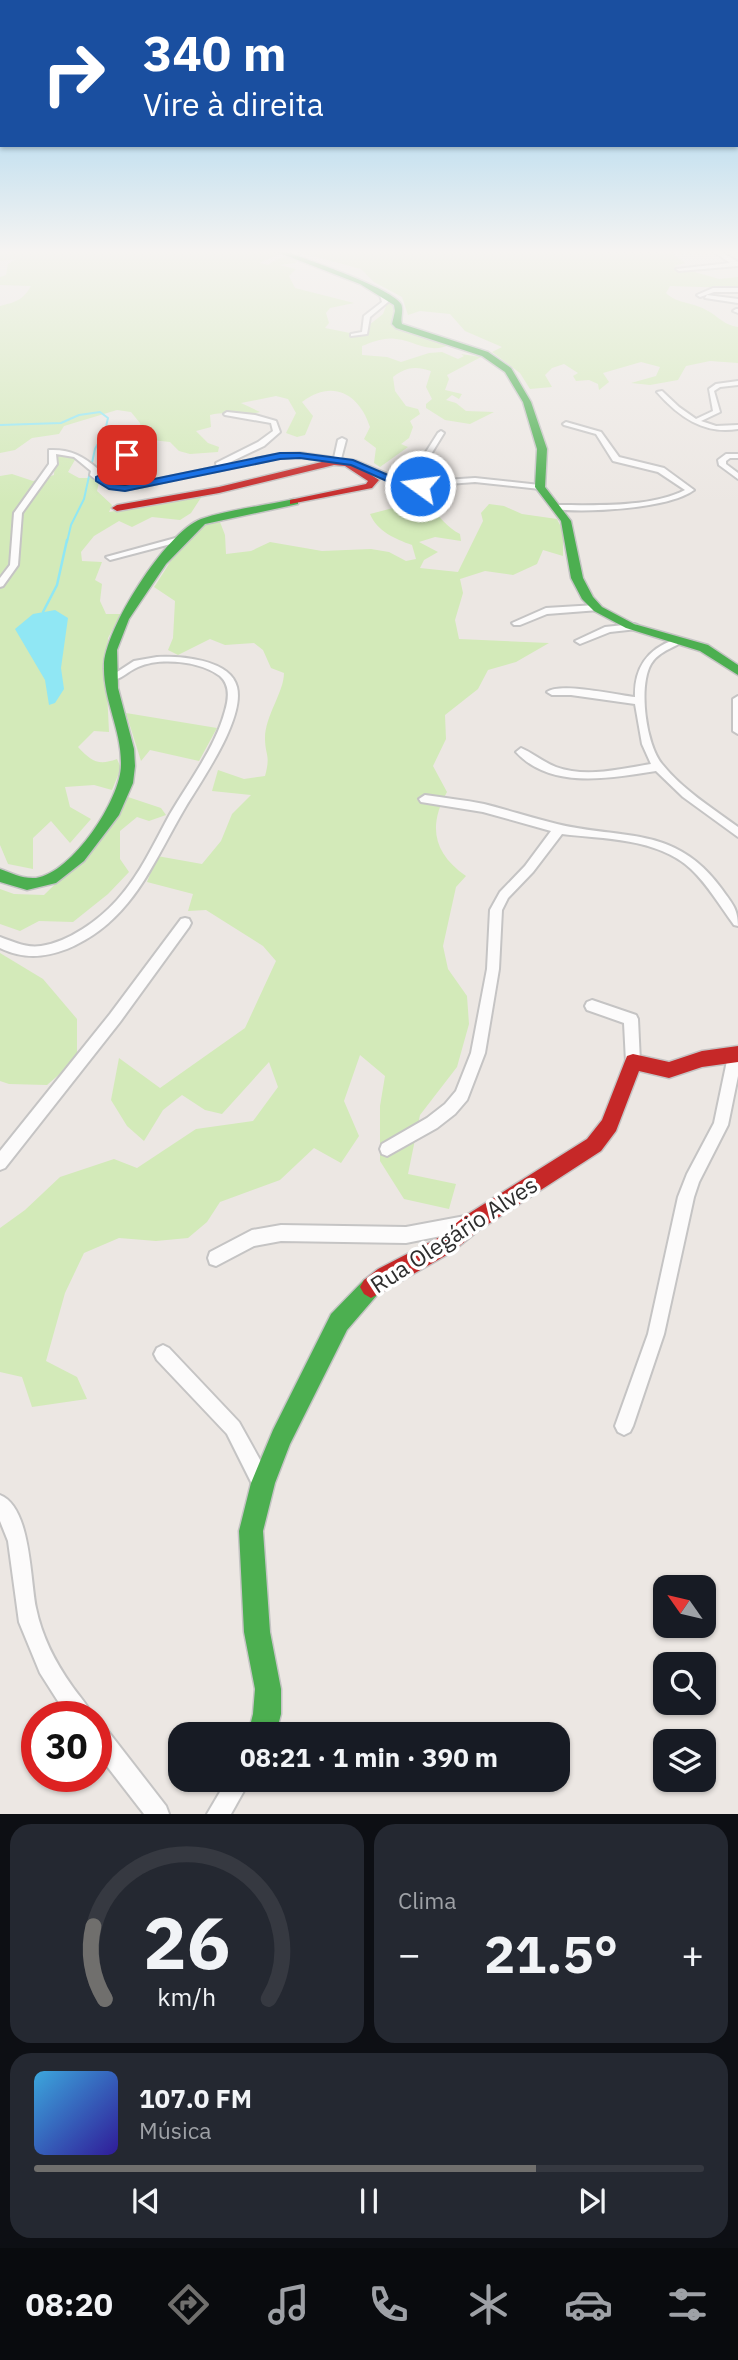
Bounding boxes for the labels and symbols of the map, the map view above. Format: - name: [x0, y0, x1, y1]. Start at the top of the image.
- pin: [97, 425, 157, 485]
- position arrow: [383, 449, 457, 523]
- street label: Rua Olegário Alves: [364, 1169, 543, 1299]
- north arrow: [653, 1575, 716, 1638]
- speed limit sign: 30: [21, 1701, 112, 1792]

